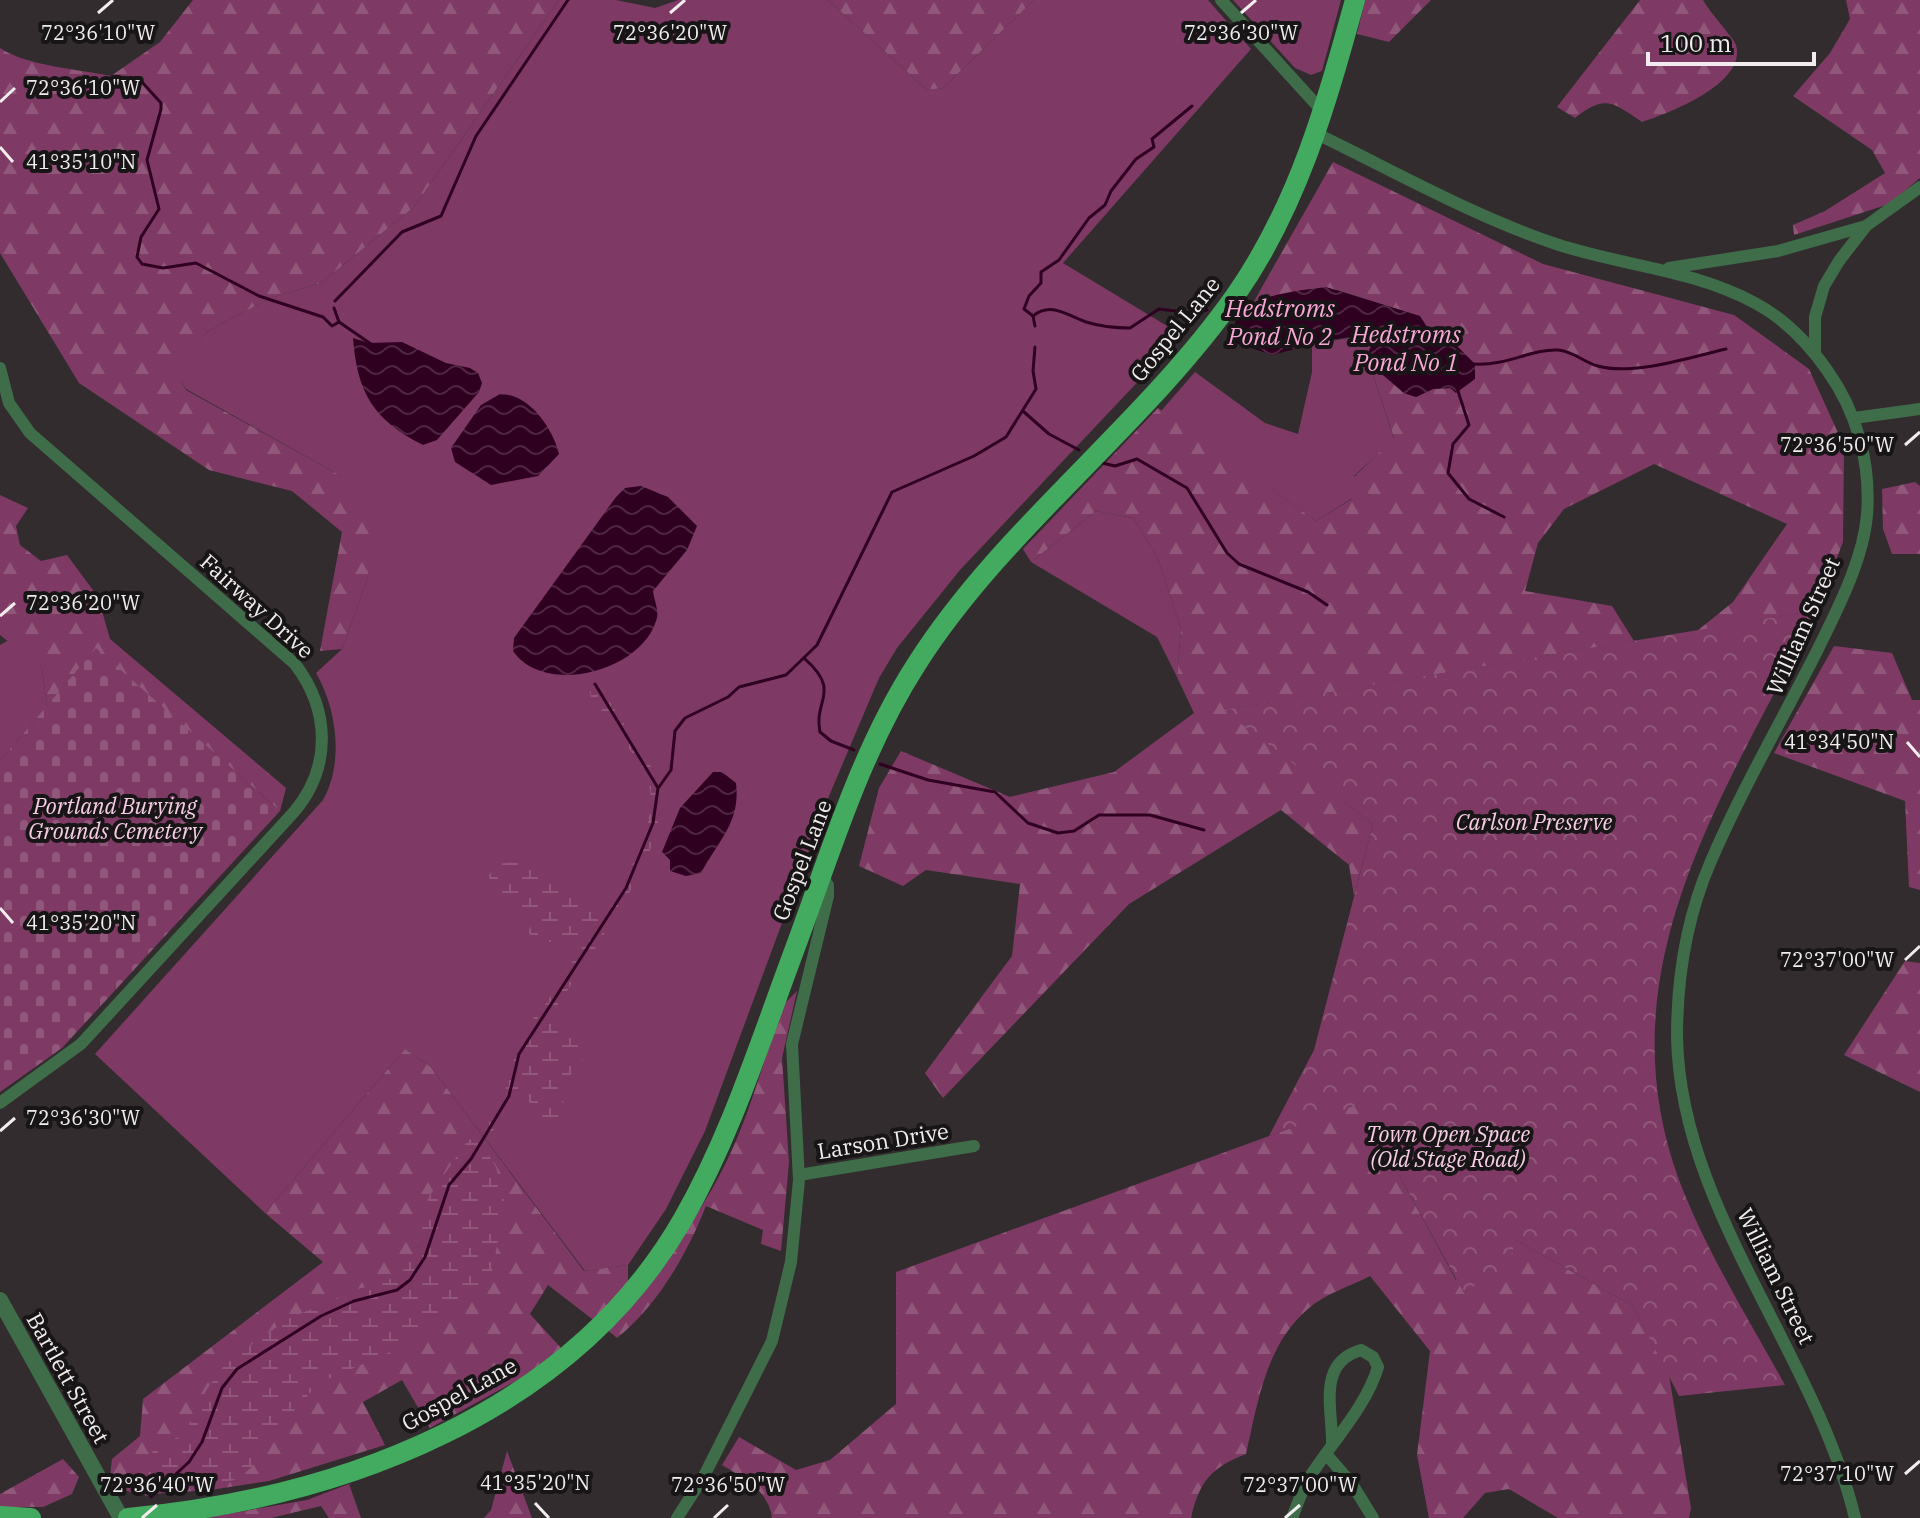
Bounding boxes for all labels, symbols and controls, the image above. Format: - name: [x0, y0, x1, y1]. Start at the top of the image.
- scale bar: [1648, 16, 1814, 66]
- text: 72°36'10"W: [41, 19, 155, 46]
- text: 72°36'20"W: [613, 19, 727, 46]
- text: 72°36'30"W: [1184, 19, 1298, 46]
- text: 100 m: [1660, 27, 1732, 59]
- text: 72°36'10"W: [26, 74, 140, 101]
- text: 41°35'10"N: [26, 148, 136, 175]
- street label: Gospel Lane: [1123, 270, 1226, 387]
- water label: Hedstroms Pond No 2: [1224, 292, 1335, 352]
- water label: Hedstroms Pond No 1: [1350, 318, 1461, 378]
- text: 72°36'50"W: [1780, 431, 1894, 458]
- street label: Fairway Drive: [194, 547, 320, 664]
- street label: William Street: [1759, 552, 1846, 699]
- text: 72°36'20"W: [26, 589, 140, 616]
- text: 41°34'50"N: [1784, 728, 1894, 755]
- park label: Portland Burying Grounds Cemetery: [28, 791, 204, 845]
- street label: Gospel Lane: [765, 795, 838, 924]
- park label: Carlson Preserve: [1456, 807, 1613, 836]
- text: 41°35'20"N: [26, 909, 136, 936]
- text: 72°37'00"W: [1780, 946, 1894, 973]
- text: 72°36'30"W: [26, 1104, 140, 1131]
- street label: Larson Drive: [815, 1116, 951, 1165]
- park label: Town Open Space (Old Stage Road): [1366, 1119, 1530, 1173]
- street label: William Street: [1731, 1203, 1822, 1349]
- street label: Bartlett Street: [21, 1307, 116, 1448]
- street label: Gospel Lane: [396, 1350, 521, 1437]
- text: 72°37'10"W: [1780, 1460, 1894, 1487]
- text: 41°35'20"N: [480, 1469, 590, 1496]
- text: 72°36'40"W: [100, 1471, 214, 1498]
- text: 72°36'50"W: [671, 1471, 785, 1498]
- text: 72°37'00"W: [1243, 1471, 1357, 1498]

